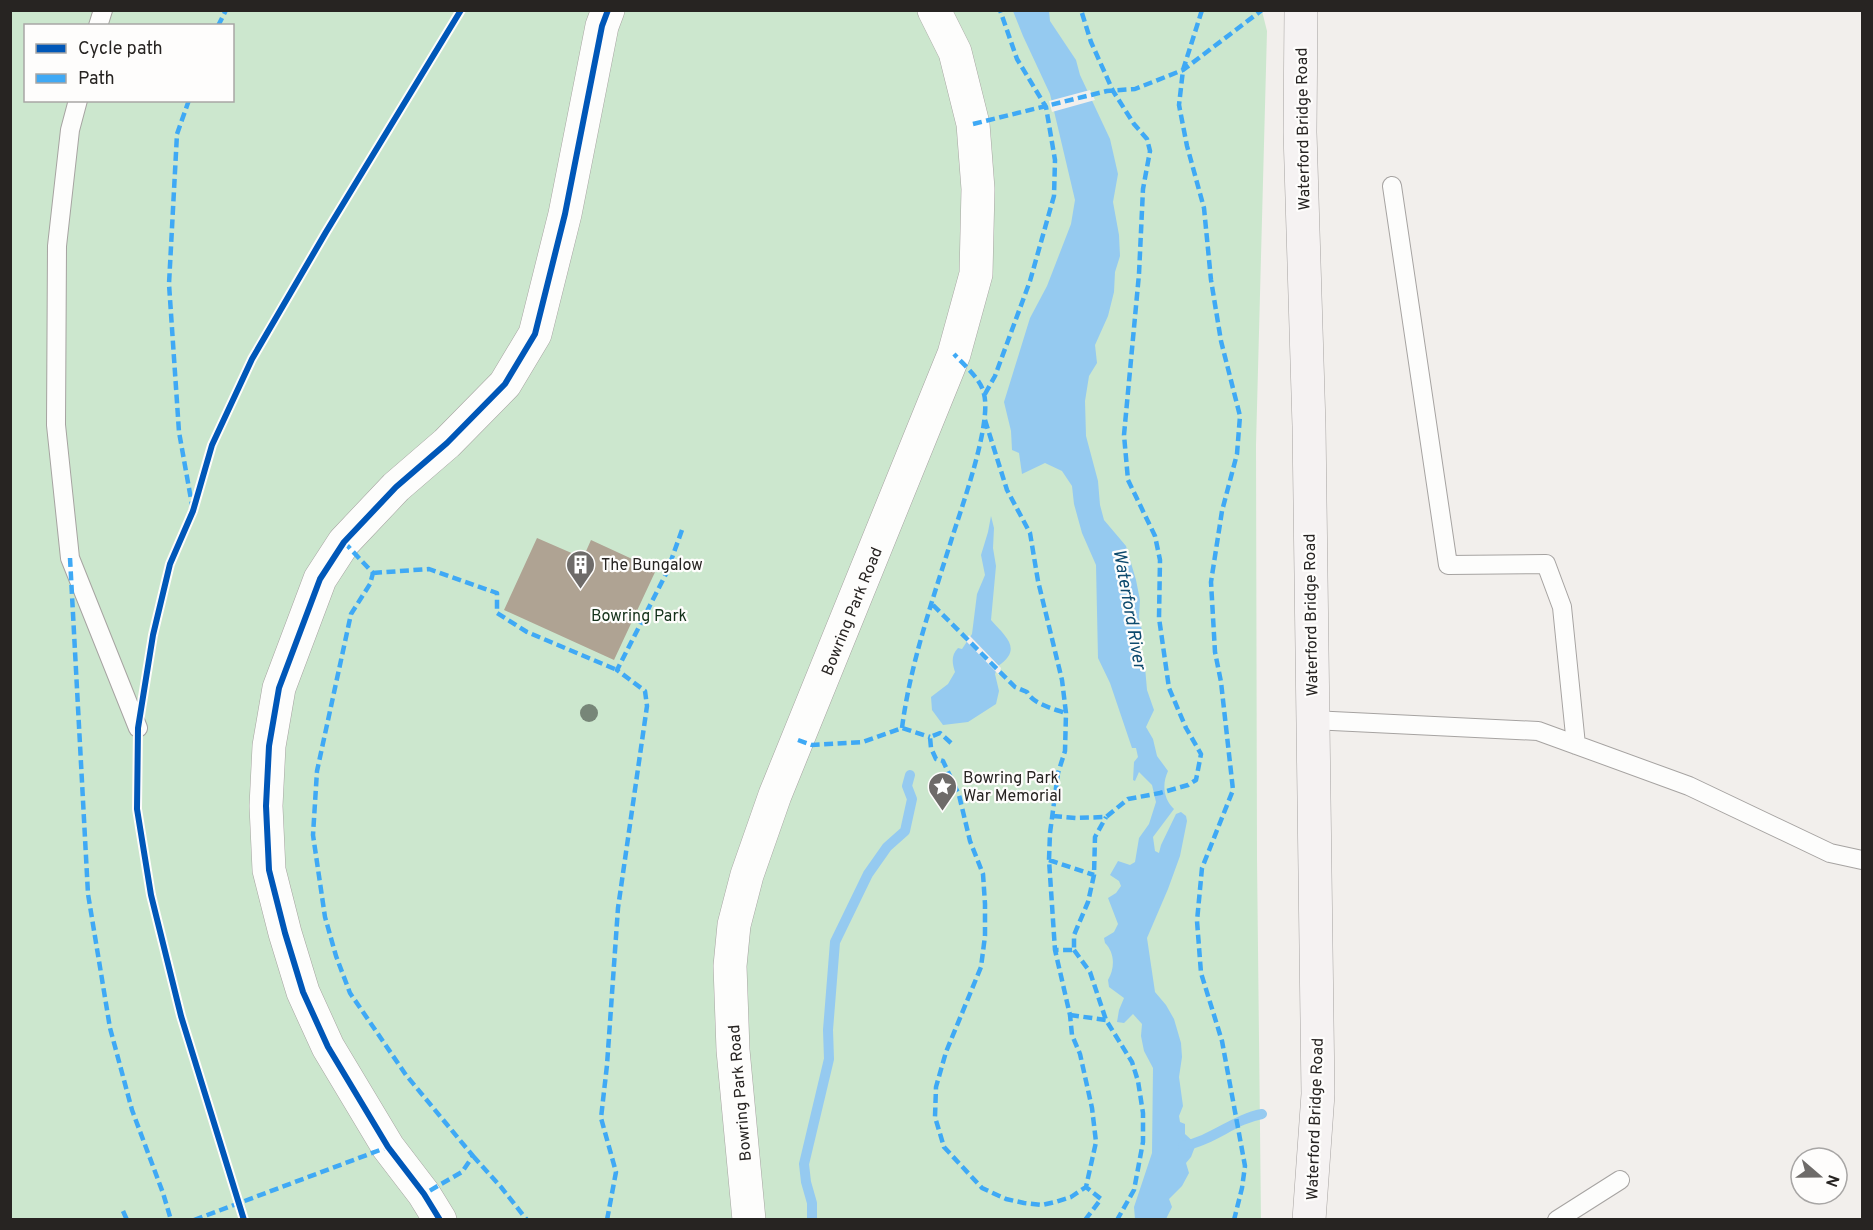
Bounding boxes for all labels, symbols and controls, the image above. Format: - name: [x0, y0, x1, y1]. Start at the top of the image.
- legend: [24, 24, 234, 102]
- text: Cycle path: [78, 38, 163, 61]
- street label: Waterford Bridge Road: [1293, 47, 1315, 210]
- text: Path: [78, 68, 115, 91]
- street label: Waterford Bridge Road: [1301, 533, 1323, 696]
- street label: Bowring Park Road: [818, 545, 888, 679]
- water label: Waterford River: [1107, 547, 1151, 673]
- building icon: The Bungalow: [564, 548, 596, 590]
- place label: The Bungalow: [601, 556, 703, 576]
- park label: Bowring Park: [591, 607, 687, 627]
- place label: Bowring Park War Memorial: [963, 769, 1062, 807]
- place icon: Bowring Park War Memorial: [926, 770, 958, 812]
- street label: Bowring Park Road: [725, 1024, 757, 1162]
- street label: Waterford Bridge Road: [1303, 1037, 1329, 1201]
- north arrow: [1789, 1146, 1849, 1206]
- text: N: [1820, 1172, 1843, 1189]

